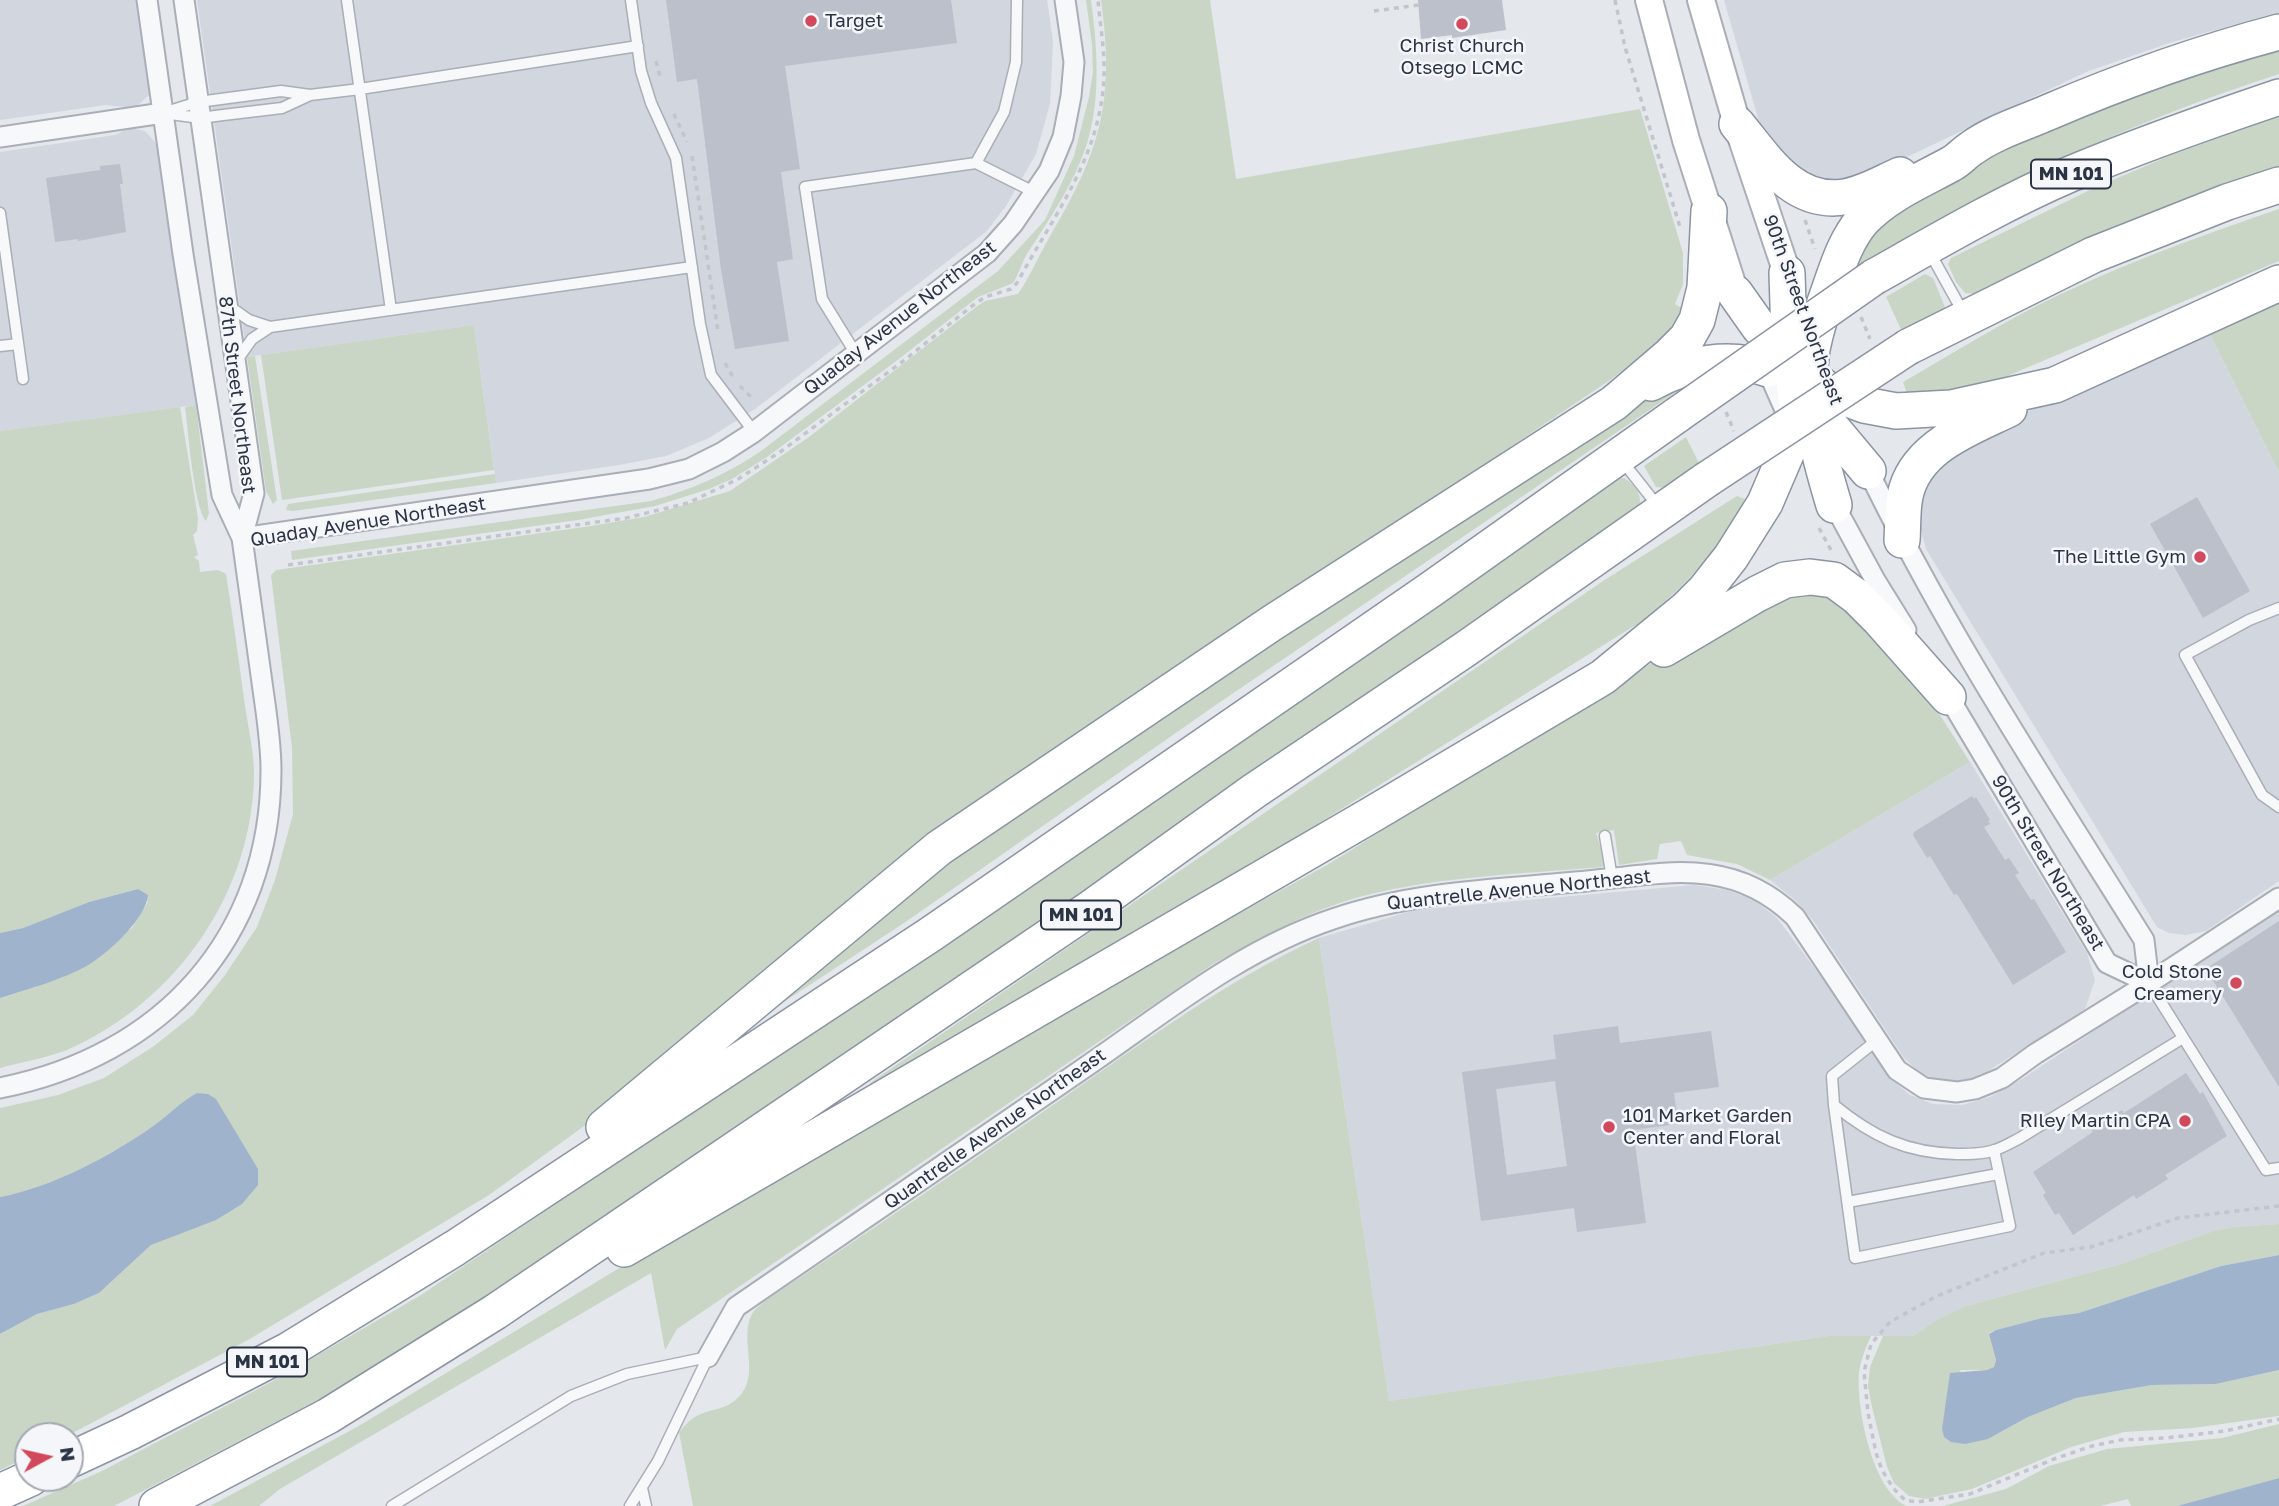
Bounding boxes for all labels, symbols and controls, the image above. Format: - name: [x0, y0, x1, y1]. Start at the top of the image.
- place label: Target: [825, 10, 883, 32]
- marker: Target: [803, 13, 819, 29]
- marker: Christ Church Otsego LCMC: [1454, 16, 1470, 32]
- place label: Christ Church Otsego LCMC: [1400, 35, 1524, 79]
- road number: MN 101: [2031, 160, 2111, 188]
- street label: 90th Street Northeast: [1758, 212, 1848, 408]
- street label: Quaday Avenue Northeast: [799, 236, 1001, 400]
- street label: 87th Street Northeast: [214, 295, 260, 495]
- street label: Quaday Avenue Northeast: [249, 492, 487, 552]
- place label: The Little Gym: [2053, 546, 2186, 568]
- marker: The Little Gym: [2192, 549, 2208, 565]
- street label: 90th Street Northeast: [1987, 771, 2109, 955]
- street label: Quantrelle Avenue Northeast: [1386, 865, 1652, 915]
- road number: MN 101: [1041, 900, 1121, 930]
- place label: Cold Stone Creamery: [2122, 961, 2222, 1005]
- marker: Cold Stone Creamery: [2228, 975, 2244, 991]
- street label: Quantrelle Avenue Northeast: [880, 1044, 1110, 1214]
- place label: 101 Market Garden Center and Floral: [1623, 1105, 1792, 1149]
- place label: RIley Martin CPA: [2020, 1110, 2171, 1132]
- marker: RIley Martin CPA: [2177, 1113, 2193, 1129]
- marker: 101 Market Garden Center and Floral: [1601, 1119, 1617, 1135]
- road number: MN 101: [227, 1348, 307, 1377]
- north arrow: [14, 1422, 84, 1492]
- text: N: [56, 1446, 81, 1463]

